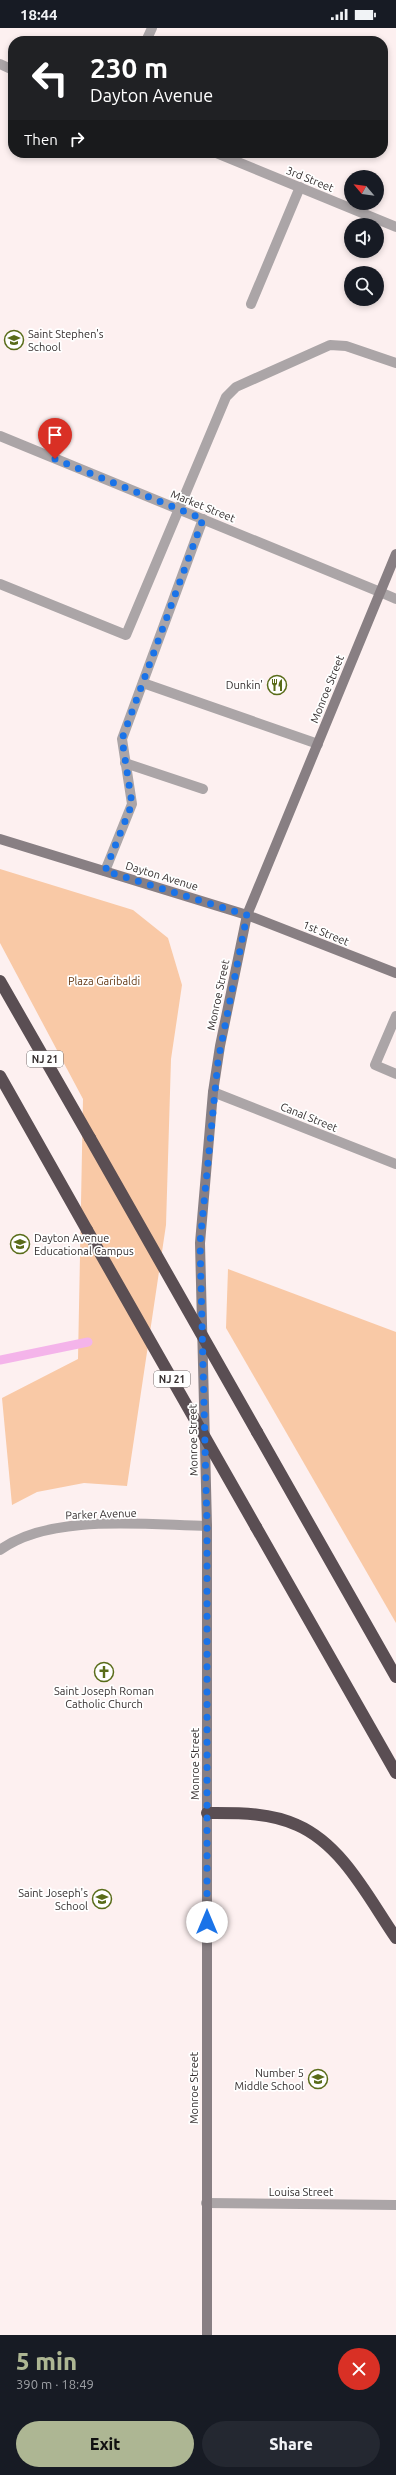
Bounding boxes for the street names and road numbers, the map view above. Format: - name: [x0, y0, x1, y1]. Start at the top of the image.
- street label: 3rd Street: [285, 164, 336, 194]
- street label: Market Street: [169, 488, 238, 525]
- street label: Monroe Street: [308, 653, 346, 725]
- street label: Dayton Avenue: [124, 859, 200, 893]
- street label: 1st Street: [301, 918, 351, 948]
- street label: Monroe Street: [205, 958, 232, 1032]
- road number: NJ 21: [27, 1051, 63, 1067]
- street label: Canal Street: [279, 1100, 340, 1134]
- road number: NJ 21: [154, 1371, 190, 1387]
- street label: Monroe Street: [186, 1403, 200, 1476]
- street label: Parker Avenue: [65, 1507, 137, 1521]
- street label: Monroe Street: [189, 1727, 201, 1800]
- street label: Monroe Street: [188, 2051, 200, 2124]
- street label: Louisa Street: [269, 2186, 334, 2198]

